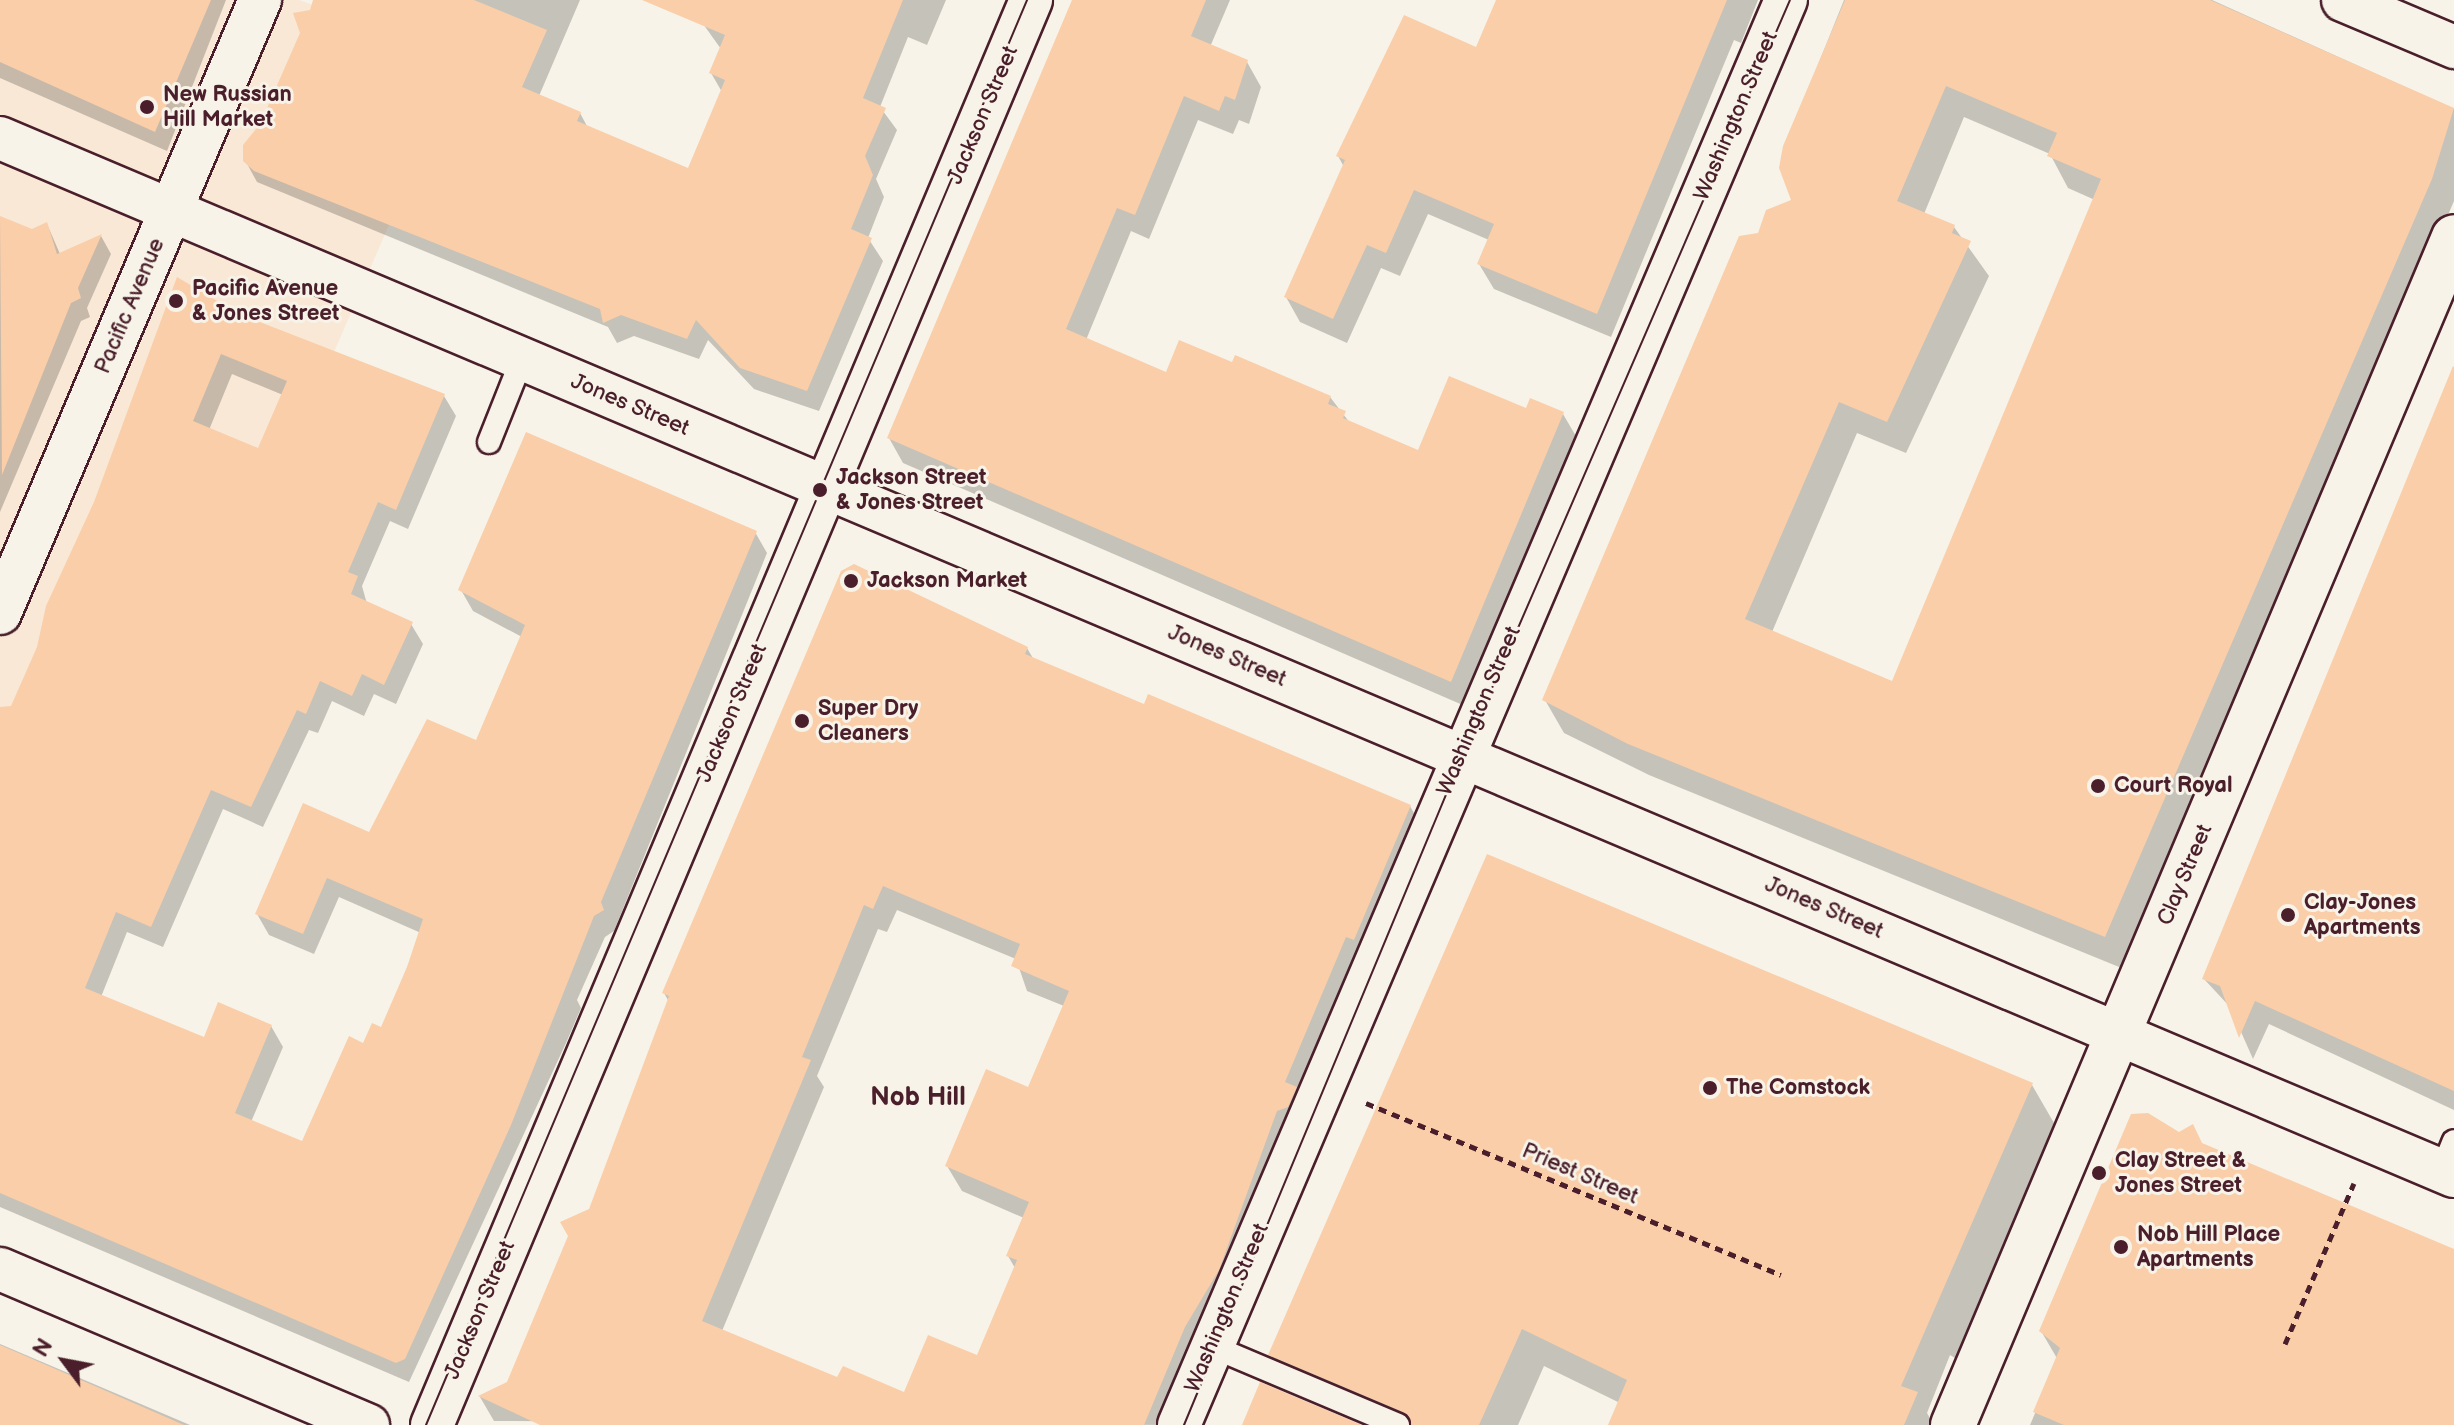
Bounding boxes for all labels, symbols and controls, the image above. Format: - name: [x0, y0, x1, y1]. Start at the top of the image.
- street label: Washington Street: [1688, 27, 1784, 205]
- street label: Jackson Street: [942, 42, 1024, 188]
- place label: New Russian Hill Market: [163, 81, 292, 132]
- marker: New Russian Hill Market: [138, 98, 156, 116]
- street label: Pacific Avenue: [90, 234, 170, 378]
- place label: Pacific Avenue & Jones Street: [192, 275, 339, 326]
- marker: Pacific Avenue & Jones Street: [167, 292, 185, 310]
- street label: Jones Street: [567, 368, 693, 442]
- place label: Jackson Street & Jones Street: [836, 464, 986, 516]
- marker: Jackson Street & Jones Street: [811, 481, 829, 499]
- place label: Jackson Market: [867, 568, 1027, 594]
- marker: Jackson Market: [842, 572, 860, 590]
- street label: Jones Street: [1164, 619, 1290, 693]
- street label: Washington Street: [1431, 622, 1527, 800]
- street label: Jackson Street: [691, 640, 773, 786]
- place label: Super Dry Cleaners: [818, 695, 918, 746]
- marker: Super Dry Cleaners: [793, 712, 811, 730]
- place label: Court Royal: [2114, 773, 2232, 799]
- marker: Court Royal: [2089, 777, 2107, 795]
- street label: Clay Street: [2152, 820, 2218, 930]
- street label: Jones Street: [1761, 871, 1887, 945]
- place label: Clay-Jones Apartments: [2304, 889, 2421, 940]
- marker: Clay-Jones Apartments: [2279, 906, 2297, 924]
- place label: The Comstock: [1726, 1075, 1870, 1101]
- marker: The Comstock: [1701, 1079, 1719, 1097]
- district label: Nob Hill: [870, 1082, 966, 1114]
- street label: Priest Street: [1518, 1138, 1642, 1210]
- place label: Clay Street & Jones Street: [2115, 1147, 2247, 1198]
- marker: Clay Street & Jones Street: [2090, 1164, 2108, 1182]
- street label: Washington Street: [1179, 1219, 1275, 1397]
- place label: Nob Hill Place Apartments: [2137, 1221, 2280, 1272]
- street label: Jackson Street: [439, 1237, 521, 1383]
- marker: Nob Hill Place Apartments: [2112, 1238, 2130, 1256]
- north arrow: [24, 1321, 104, 1401]
- text: N: [27, 1334, 59, 1362]

